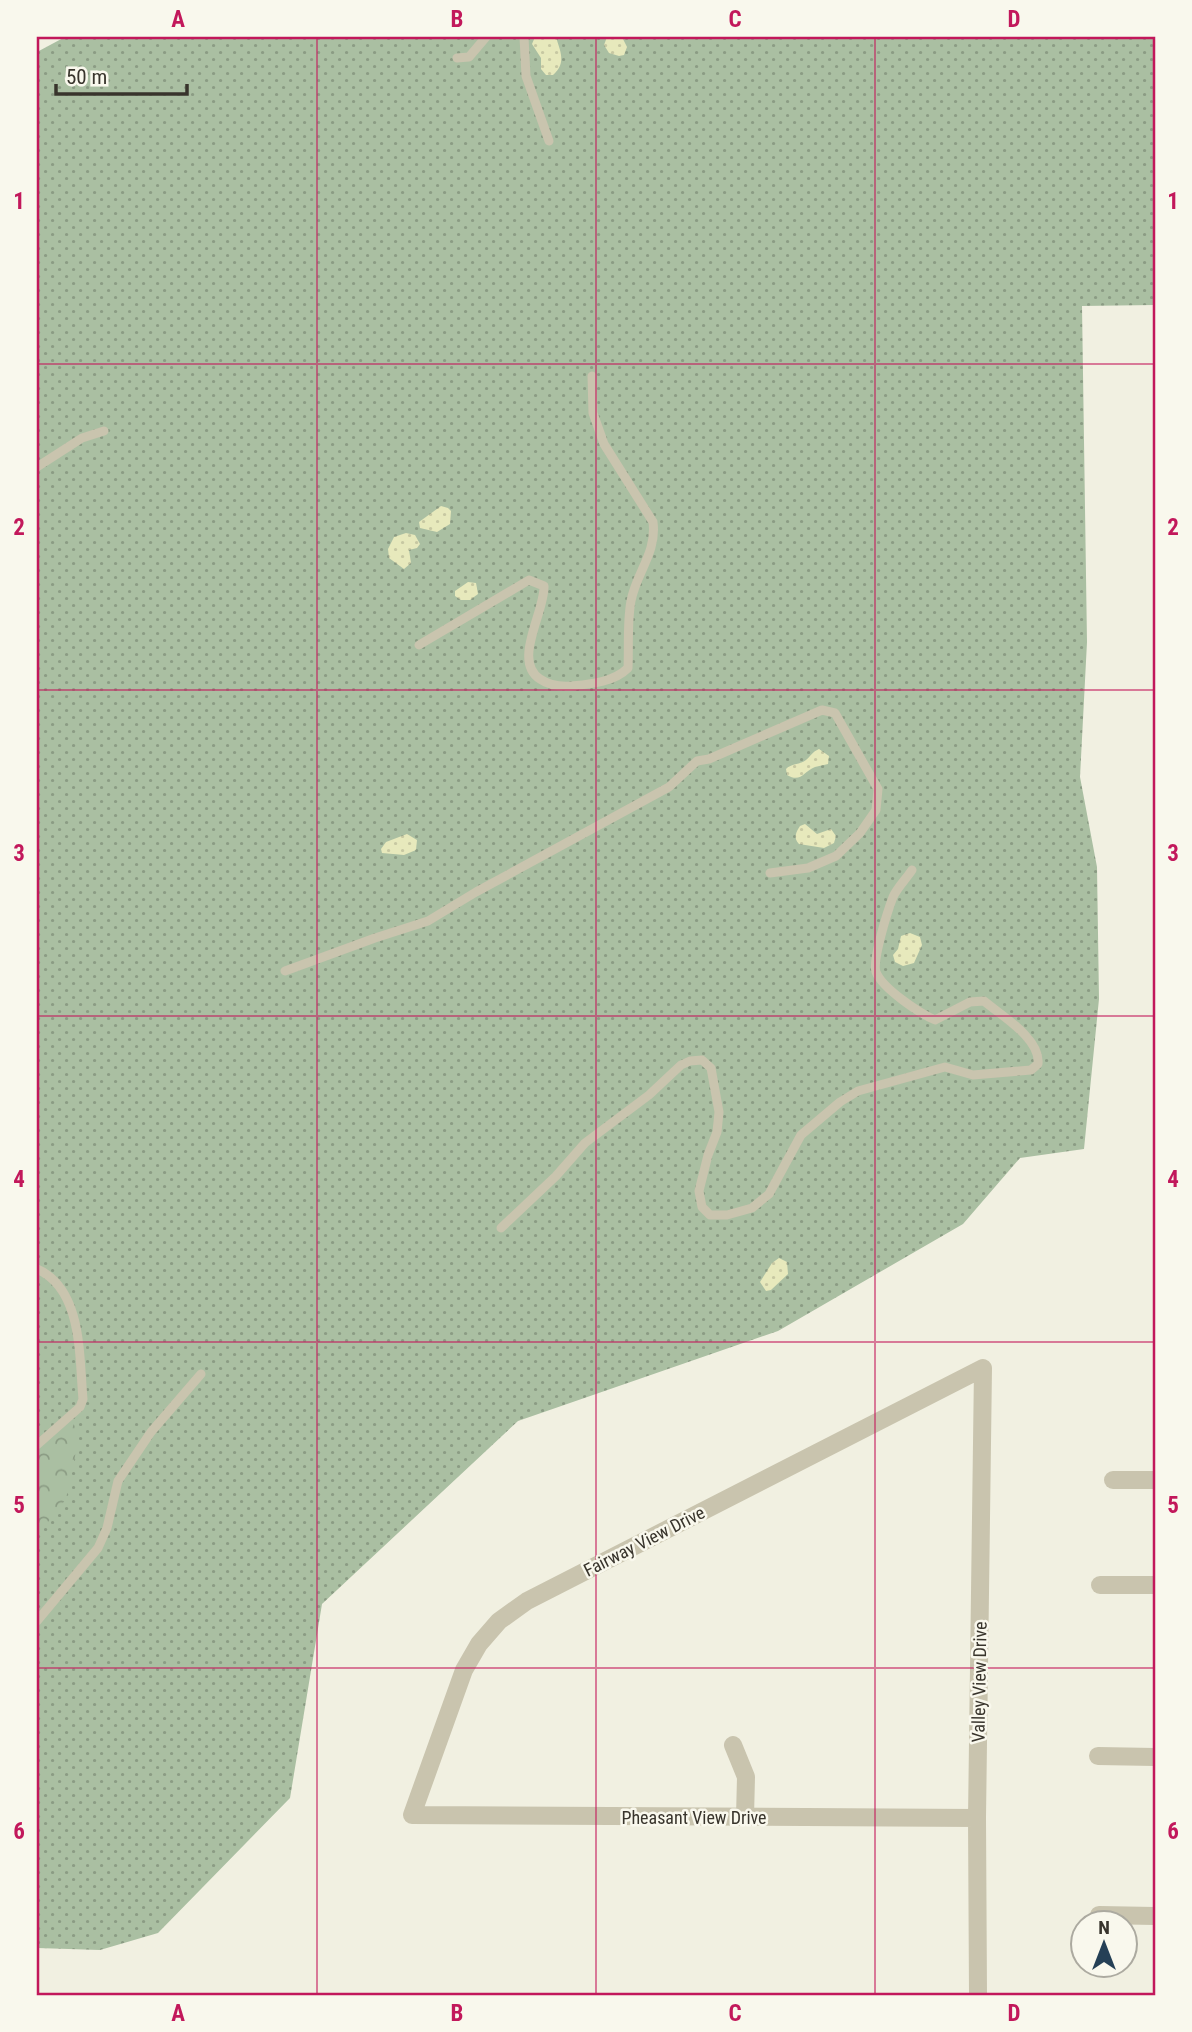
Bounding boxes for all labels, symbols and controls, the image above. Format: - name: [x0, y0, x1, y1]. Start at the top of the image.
- text: A: [171, 6, 185, 33]
- text: B: [451, 6, 463, 33]
- text: C: [728, 6, 742, 33]
- text: D: [1008, 6, 1021, 33]
- scale bar: [56, 52, 187, 96]
- text: 50 m: [66, 65, 107, 89]
- text: 1: [13, 188, 25, 215]
- text: 1: [1167, 188, 1179, 215]
- text: 2: [13, 514, 25, 541]
- text: 2: [1167, 514, 1179, 541]
- text: 3: [13, 840, 25, 867]
- text: 3: [1167, 840, 1179, 867]
- text: 4: [13, 1166, 25, 1193]
- text: 4: [1167, 1166, 1179, 1193]
- text: 5: [13, 1492, 25, 1519]
- text: 5: [1167, 1492, 1179, 1519]
- street label: Fairway View Drive: [580, 1501, 708, 1581]
- street label: Valley View Drive: [967, 1621, 991, 1743]
- street label: Pheasant View Drive: [621, 1807, 767, 1828]
- text: 6: [13, 1818, 25, 1845]
- text: 6: [1167, 1818, 1179, 1845]
- north arrow: [1070, 1910, 1140, 1980]
- text: N: [1098, 1916, 1110, 1939]
- text: A: [171, 2000, 185, 2027]
- text: B: [451, 2000, 463, 2027]
- text: C: [728, 2000, 742, 2027]
- text: D: [1008, 2000, 1021, 2027]

